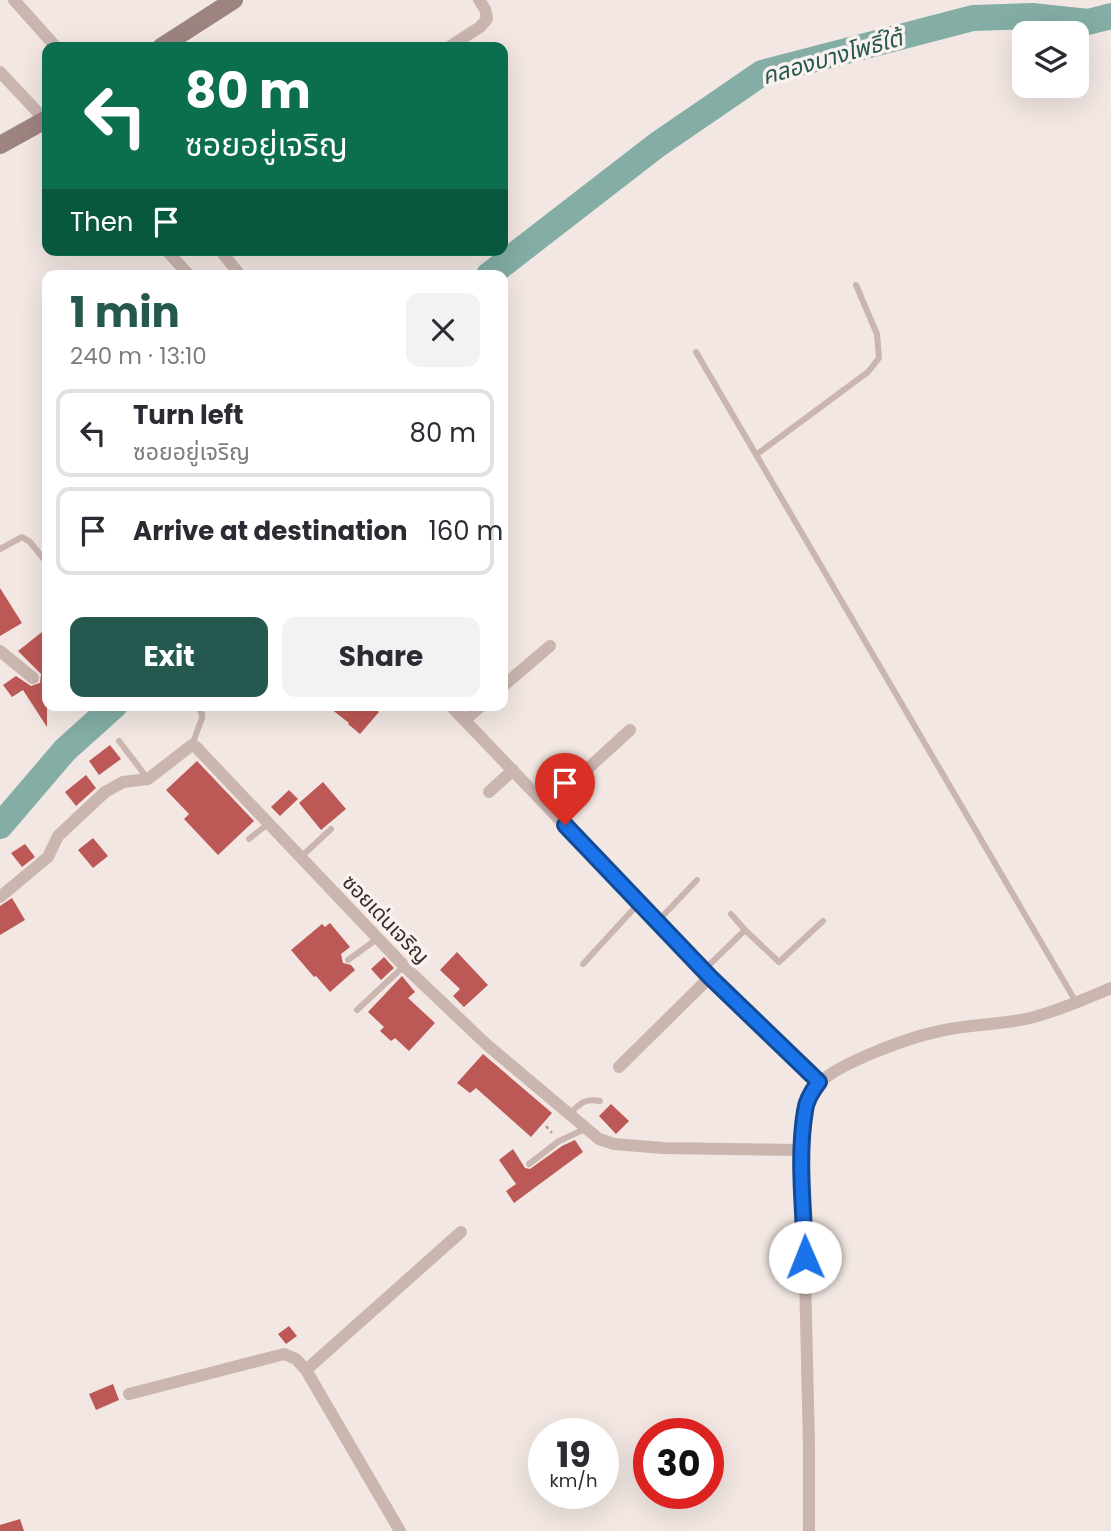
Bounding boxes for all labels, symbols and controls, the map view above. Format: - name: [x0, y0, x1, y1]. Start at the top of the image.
- water label: คลองบางโพธิ์ใต้: [758, 21, 909, 92]
- map controls: [1012, 21, 1089, 98]
- button: layers: [1012, 21, 1089, 98]
- text: 80 m: [185, 57, 311, 125]
- icon: left: [70, 70, 161, 161]
- text: ซอยอยู่เจริญ: [185, 122, 348, 167]
- icon: arrive: [147, 203, 185, 241]
- text: Then: [70, 204, 133, 240]
- text: 1 min: [70, 283, 180, 342]
- button: close: [406, 293, 480, 367]
- text: 240 m · 13:10: [70, 340, 207, 372]
- text: Turn left: [133, 397, 244, 433]
- icon: left: [74, 414, 112, 452]
- text: 80 m: [410, 415, 476, 451]
- text: ซอยอยู่เจริญ: [133, 436, 250, 468]
- icon: arrive: [74, 512, 112, 550]
- text: Arrive at destination: [133, 513, 408, 549]
- text: 160 m: [429, 513, 503, 549]
- button: Exit: [70, 617, 268, 697]
- button: Share: [282, 617, 480, 697]
- pin: [535, 753, 595, 825]
- icon: arrive: [546, 764, 584, 802]
- street label: ซอยเด่นเจริญ: [336, 868, 436, 970]
- position arrow: [768, 1220, 842, 1294]
- speed limit sign: 30: [633, 1418, 724, 1509]
- text: 19: [556, 1430, 591, 1479]
- text: km/h: [550, 1468, 597, 1493]

